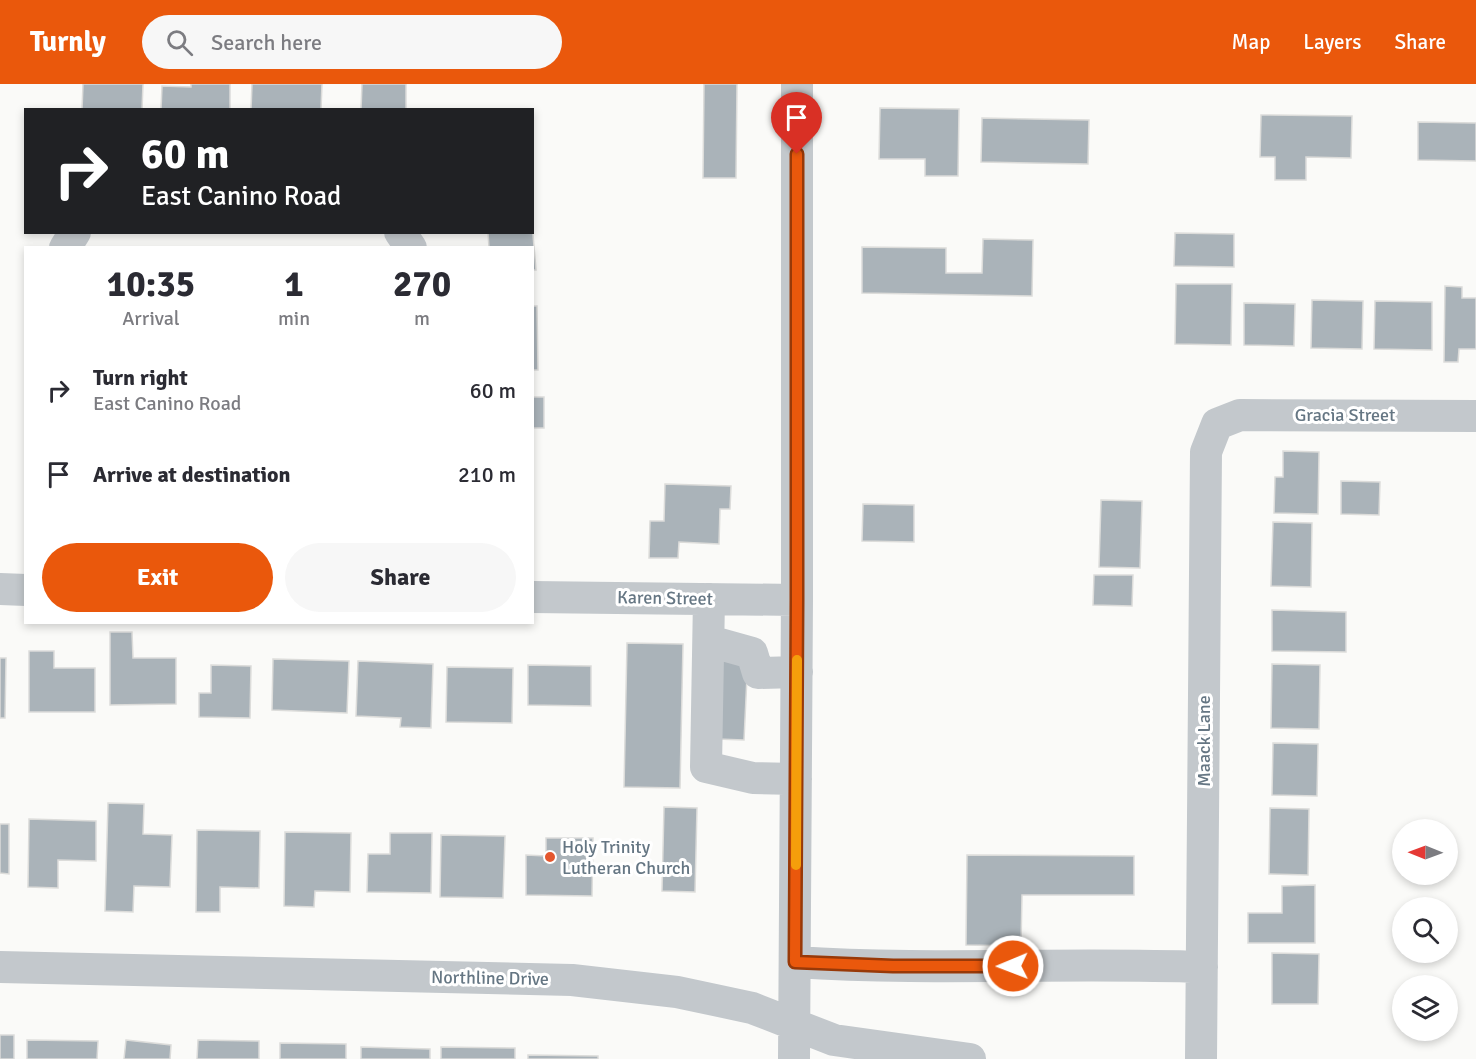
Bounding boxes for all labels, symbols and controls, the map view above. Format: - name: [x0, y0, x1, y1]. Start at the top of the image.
- search box: [142, 15, 562, 69]
- text: Turnly: [30, 25, 106, 59]
- icon: search: [163, 26, 196, 59]
- text: Search here: [211, 29, 322, 56]
- text: Map: [1232, 29, 1270, 55]
- text: Layers: [1303, 29, 1361, 55]
- text: Share: [1394, 29, 1446, 55]
- pin: [771, 92, 822, 154]
- icon: arrive: [780, 101, 813, 134]
- text: 60 m: [141, 129, 230, 180]
- icon: right: [42, 132, 120, 210]
- text: East Canino Road: [141, 180, 341, 213]
- text: 10:35: [107, 262, 195, 307]
- text: 1: [284, 262, 304, 307]
- text: 270: [393, 262, 451, 307]
- text: Arrival: [122, 306, 180, 331]
- text: min: [278, 306, 310, 331]
- text: m: [414, 306, 430, 331]
- text: Turn right: [93, 364, 188, 391]
- icon: right: [42, 374, 75, 407]
- text: 60 m: [470, 377, 516, 404]
- text: East Canino Road: [93, 391, 241, 416]
- street label: Gracia Street: [1295, 404, 1395, 426]
- icon: arrive: [42, 458, 75, 491]
- text: Arrive at destination: [93, 461, 290, 488]
- text: 210 m: [458, 461, 516, 488]
- button: Exit: [42, 543, 273, 612]
- button: Share: [285, 543, 516, 612]
- street label: Karen Street: [617, 586, 713, 610]
- street label: Maack Lane: [1193, 695, 1215, 787]
- north arrow: [1392, 819, 1458, 885]
- map controls: [1392, 819, 1458, 1041]
- place label: Holy Trinity Lutheran Church: [562, 836, 690, 879]
- marker: Holy Trinity Lutheran Church: [543, 850, 557, 864]
- button: search: [1392, 897, 1458, 963]
- position arrow: [981, 934, 1045, 998]
- street label: Northline Drive: [431, 966, 549, 990]
- button: layers: [1392, 975, 1458, 1041]

